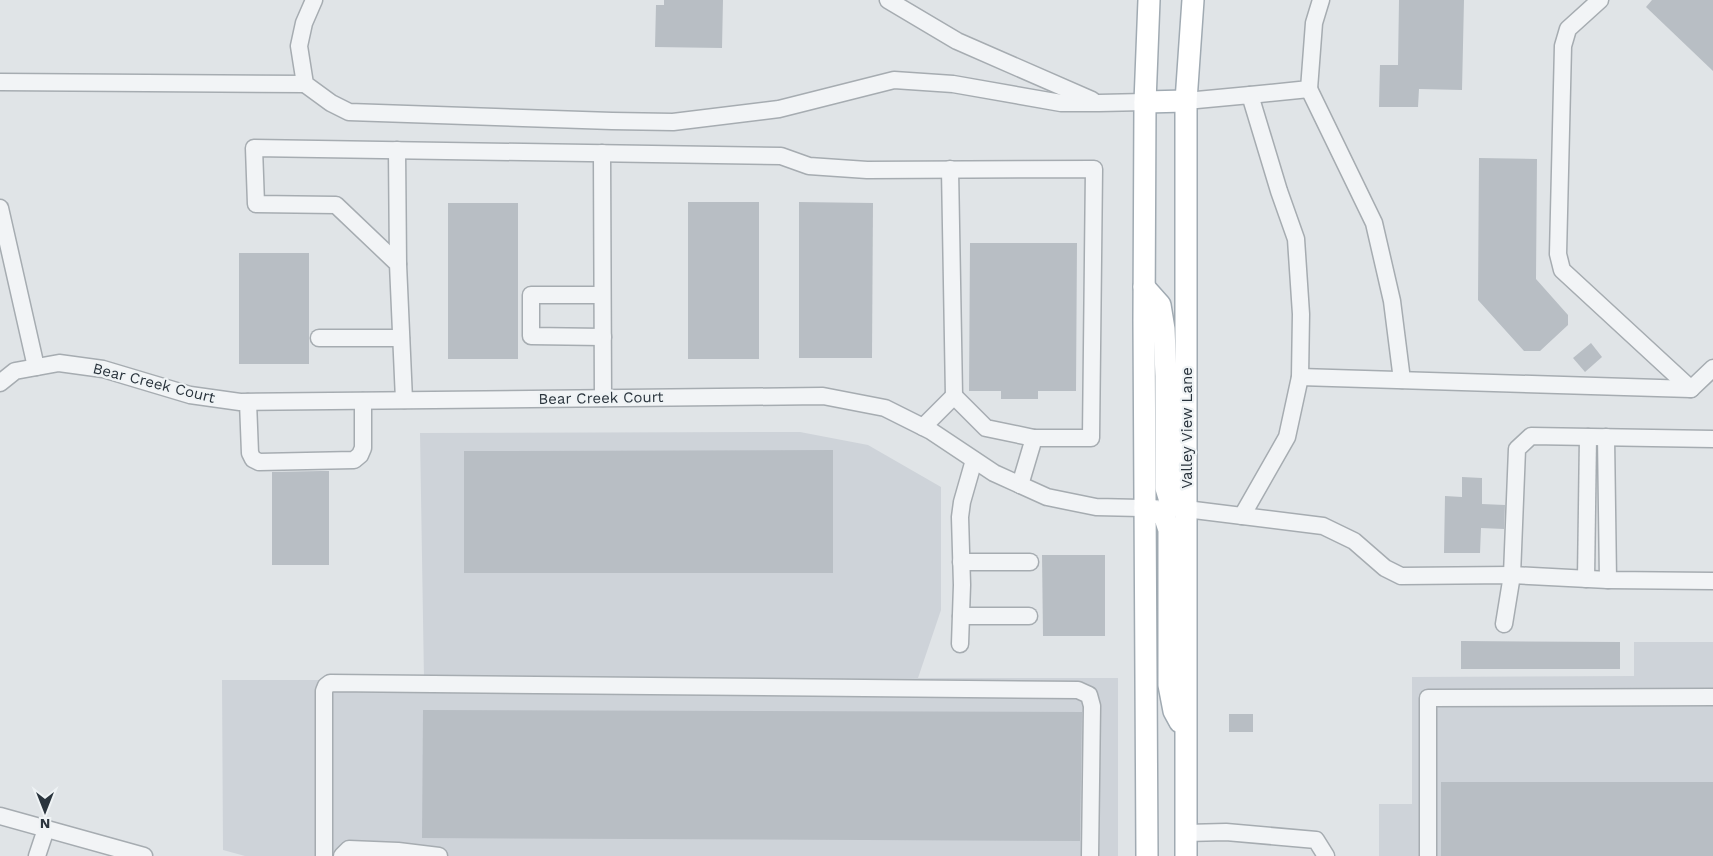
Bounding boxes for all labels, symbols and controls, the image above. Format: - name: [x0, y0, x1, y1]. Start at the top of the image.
- street label: Bear Creek Court: [91, 359, 218, 407]
- street label: Valley View Lane: [1178, 367, 1196, 489]
- street label: Bear Creek Court: [538, 388, 664, 408]
- north arrow: [20, 786, 70, 836]
- text: N: [40, 816, 50, 832]

